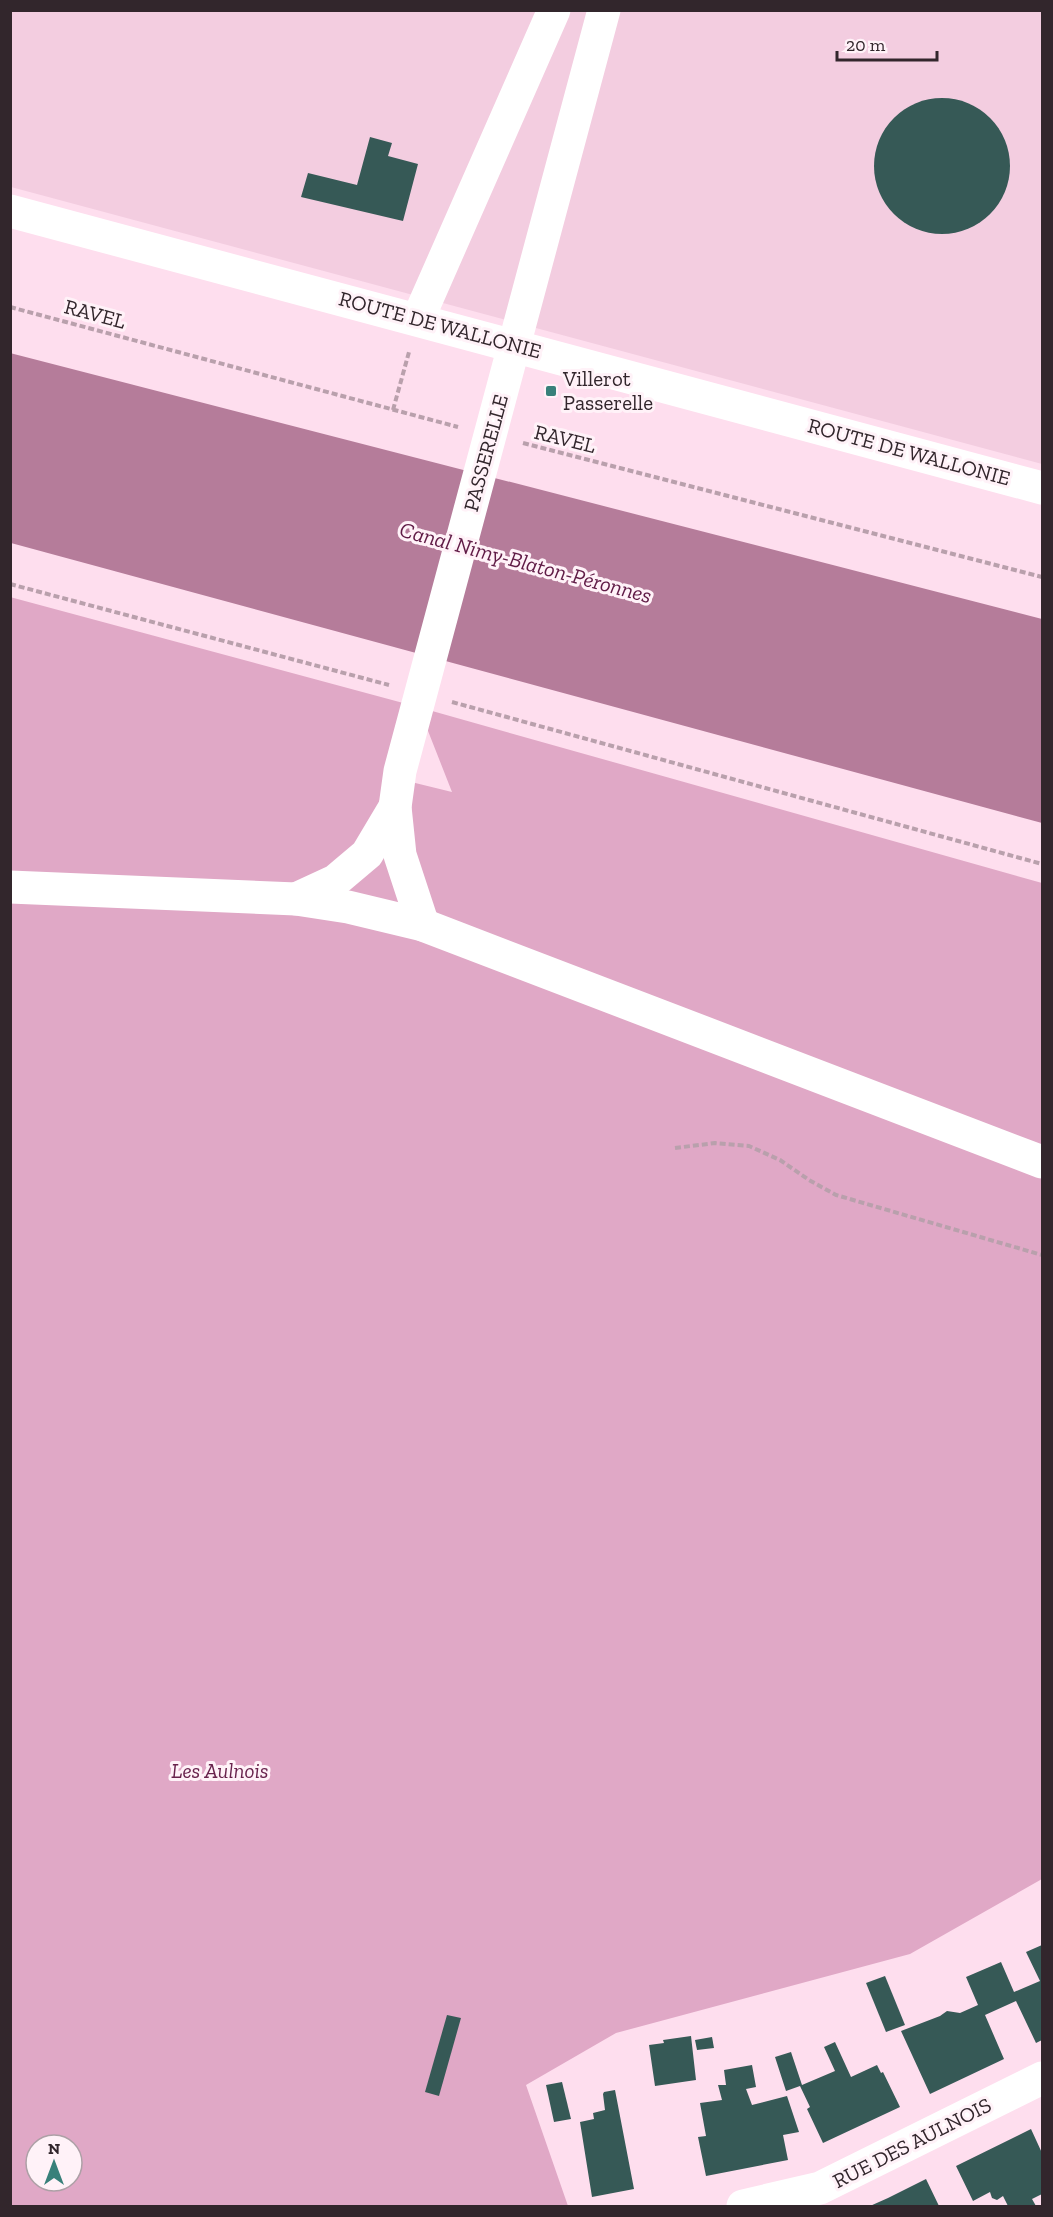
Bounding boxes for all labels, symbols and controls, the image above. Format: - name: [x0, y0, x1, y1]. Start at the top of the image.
- scale bar: [837, 24, 938, 62]
- text: 20 m: [846, 34, 886, 56]
- street label: ROUTE DE WALLONIE: [336, 285, 544, 364]
- street label: RAVEL: [62, 293, 129, 334]
- place label: Villerot Passerelle: [562, 366, 653, 415]
- marker: Villerot Passerelle: [544, 384, 558, 398]
- street label: PASSERELLE: [458, 392, 513, 514]
- street label: ROUTE DE WALLONIE: [805, 412, 1013, 491]
- street label: RAVEL: [532, 419, 599, 458]
- water label: Canal Nimy-Blaton-Péronnes: [397, 516, 655, 609]
- park label: Les Aulnois: [171, 1758, 269, 1783]
- street label: RUE DES AULNOIS: [828, 2092, 995, 2193]
- north arrow: [24, 2133, 84, 2193]
- text: N: [48, 2139, 60, 2158]

